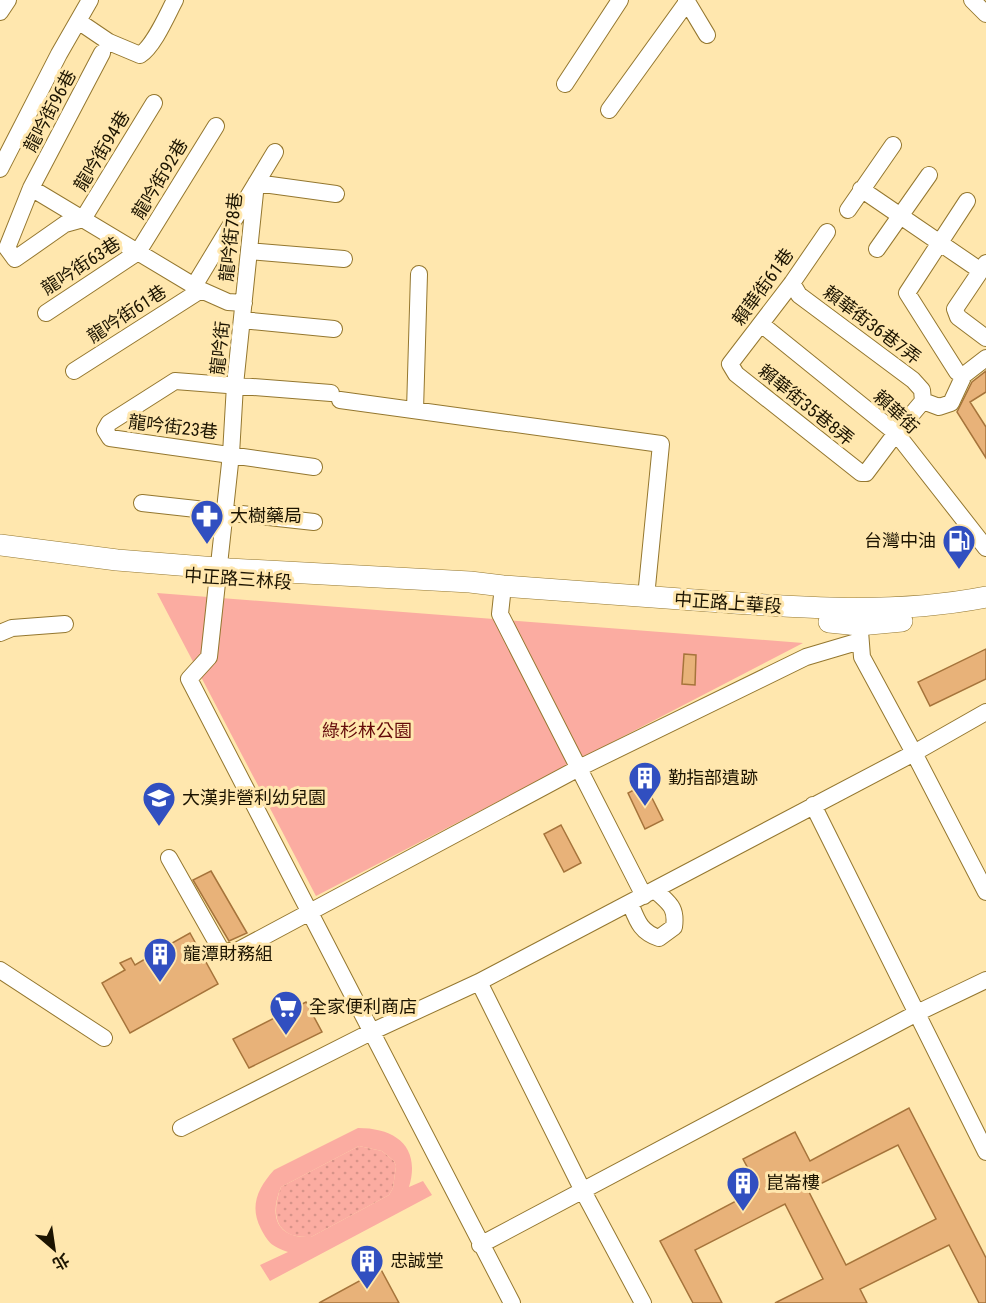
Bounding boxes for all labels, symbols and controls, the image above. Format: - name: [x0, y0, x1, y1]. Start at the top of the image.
- street label: 龍吟街96巷: [19, 66, 80, 155]
- street label: 龍吟街94巷: [69, 107, 134, 195]
- street label: 龍吟街92巷: [127, 135, 192, 223]
- street label: 龍吟街78巷: [215, 191, 246, 283]
- street label: 龍吟街63巷: [37, 232, 124, 299]
- street label: 賴華街61巷: [728, 244, 797, 329]
- street label: 龍吟街61巷: [83, 280, 170, 347]
- street label: 賴華街36巷7弄: [819, 281, 925, 368]
- street label: 龍吟街: [206, 320, 233, 376]
- street label: 賴華街35巷8弄: [754, 360, 858, 449]
- street label: 賴華街: [869, 386, 923, 438]
- street label: 龍吟街23巷: [127, 411, 219, 442]
- pharmacy icon: 大樹藥局: [189, 498, 225, 545]
- place label: 大樹藥局: [230, 505, 302, 526]
- fuel station icon: 台灣中油: [941, 523, 977, 570]
- place label: 台灣中油: [864, 530, 936, 551]
- street label: 中正路三林段: [183, 564, 293, 593]
- street label: 中正路上華段: [673, 588, 783, 617]
- park label: 綠杉林公園: [322, 720, 412, 741]
- building icon: 勤指部遺跡: [627, 760, 663, 807]
- place label: 勤指部遺跡: [668, 767, 758, 788]
- school or university icon: 大漢非營利幼兒園: [141, 780, 177, 827]
- place label: 大漢非營利幼兒園: [182, 787, 326, 808]
- building icon: 龍潭財務組: [142, 936, 178, 983]
- place label: 龍潭財務組: [183, 943, 273, 964]
- supermarket icon: 全家便利商店: [268, 989, 304, 1036]
- place label: 全家便利商店: [309, 996, 417, 1017]
- building icon: 崑崙樓: [725, 1165, 761, 1212]
- place label: 崑崙樓: [766, 1172, 820, 1193]
- north arrow: [24, 1219, 84, 1279]
- building icon: 忠誠堂: [349, 1243, 385, 1290]
- text: 北: [49, 1249, 73, 1274]
- place label: 忠誠堂: [390, 1250, 444, 1271]

